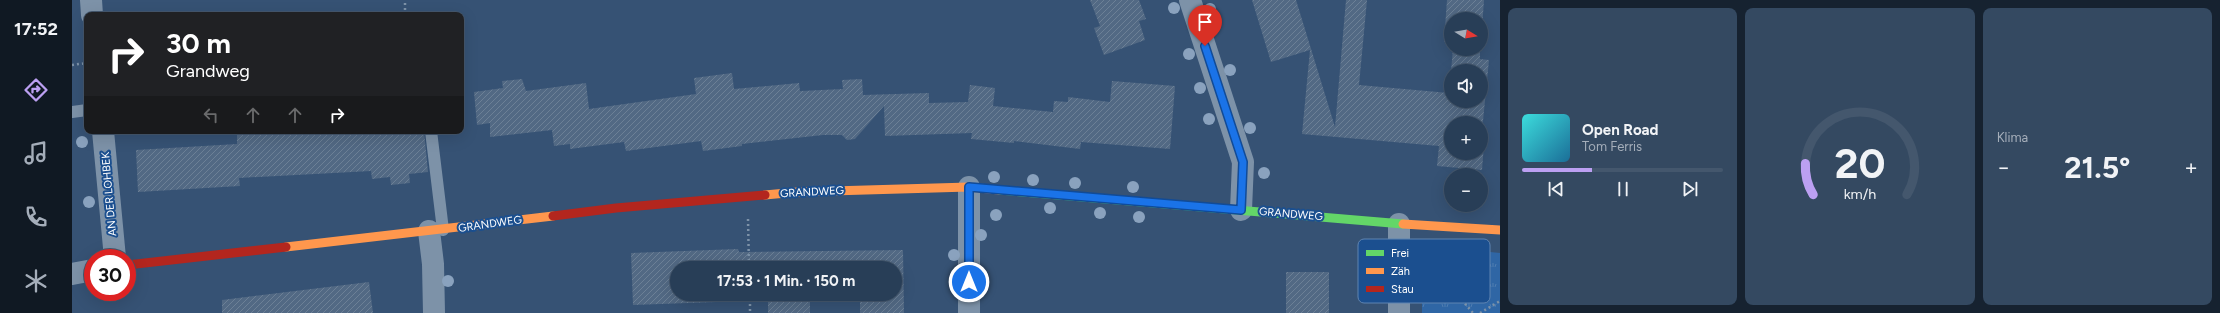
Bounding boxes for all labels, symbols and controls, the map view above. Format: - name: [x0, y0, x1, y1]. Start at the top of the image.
- pin: [1188, 5, 1222, 46]
- icon: arrive: [1194, 11, 1216, 33]
- north arrow: [1444, 12, 1488, 56]
- map controls: [1444, 12, 1488, 212]
- text: 17:52: [14, 18, 58, 40]
- text: 30 m: [166, 26, 231, 60]
- icon: right: [100, 28, 152, 80]
- text: Grandweg: [166, 60, 250, 82]
- button: sound: [1444, 64, 1488, 108]
- icon: directions: [22, 76, 50, 104]
- icon: left: [200, 104, 222, 126]
- icon: ahead: [242, 104, 264, 126]
- icon: ahead: [284, 104, 306, 126]
- icon: right: [326, 104, 348, 126]
- button: +: [1444, 116, 1488, 160]
- text: Open Road: [1582, 121, 1659, 139]
- text: Klima: [1997, 130, 2028, 145]
- text: 20: [1834, 137, 1886, 187]
- icon: music: [22, 139, 50, 167]
- text: Tom Ferris: [1582, 139, 1642, 154]
- text: 21.5°: [2064, 149, 2130, 186]
- street label: AN DER LOHBEK: [99, 151, 119, 237]
- text: −: [1997, 154, 2010, 181]
- text: +: [2184, 154, 2198, 181]
- button: −: [1444, 168, 1488, 212]
- icon: previous: [1545, 178, 1567, 200]
- icon: pause: [1612, 178, 1634, 200]
- icon: next: [1679, 178, 1701, 200]
- street label: GRANDWEG: [780, 184, 844, 200]
- text: km/h: [1844, 184, 1876, 202]
- icon: phone: [22, 203, 50, 231]
- street label: GRANDWEG: [1258, 205, 1324, 223]
- street label: GRANDWEG: [457, 213, 523, 235]
- legend: [1358, 239, 1490, 303]
- text: Frei: [1391, 247, 1409, 260]
- speed limit sign: 30: [84, 249, 136, 301]
- position arrow: [948, 261, 990, 303]
- text: Zäh: [1391, 265, 1410, 278]
- icon: climate: [22, 267, 50, 295]
- text: 17:53 · 1 Min. · 150 m: [717, 272, 855, 290]
- text: Stau: [1391, 283, 1414, 296]

